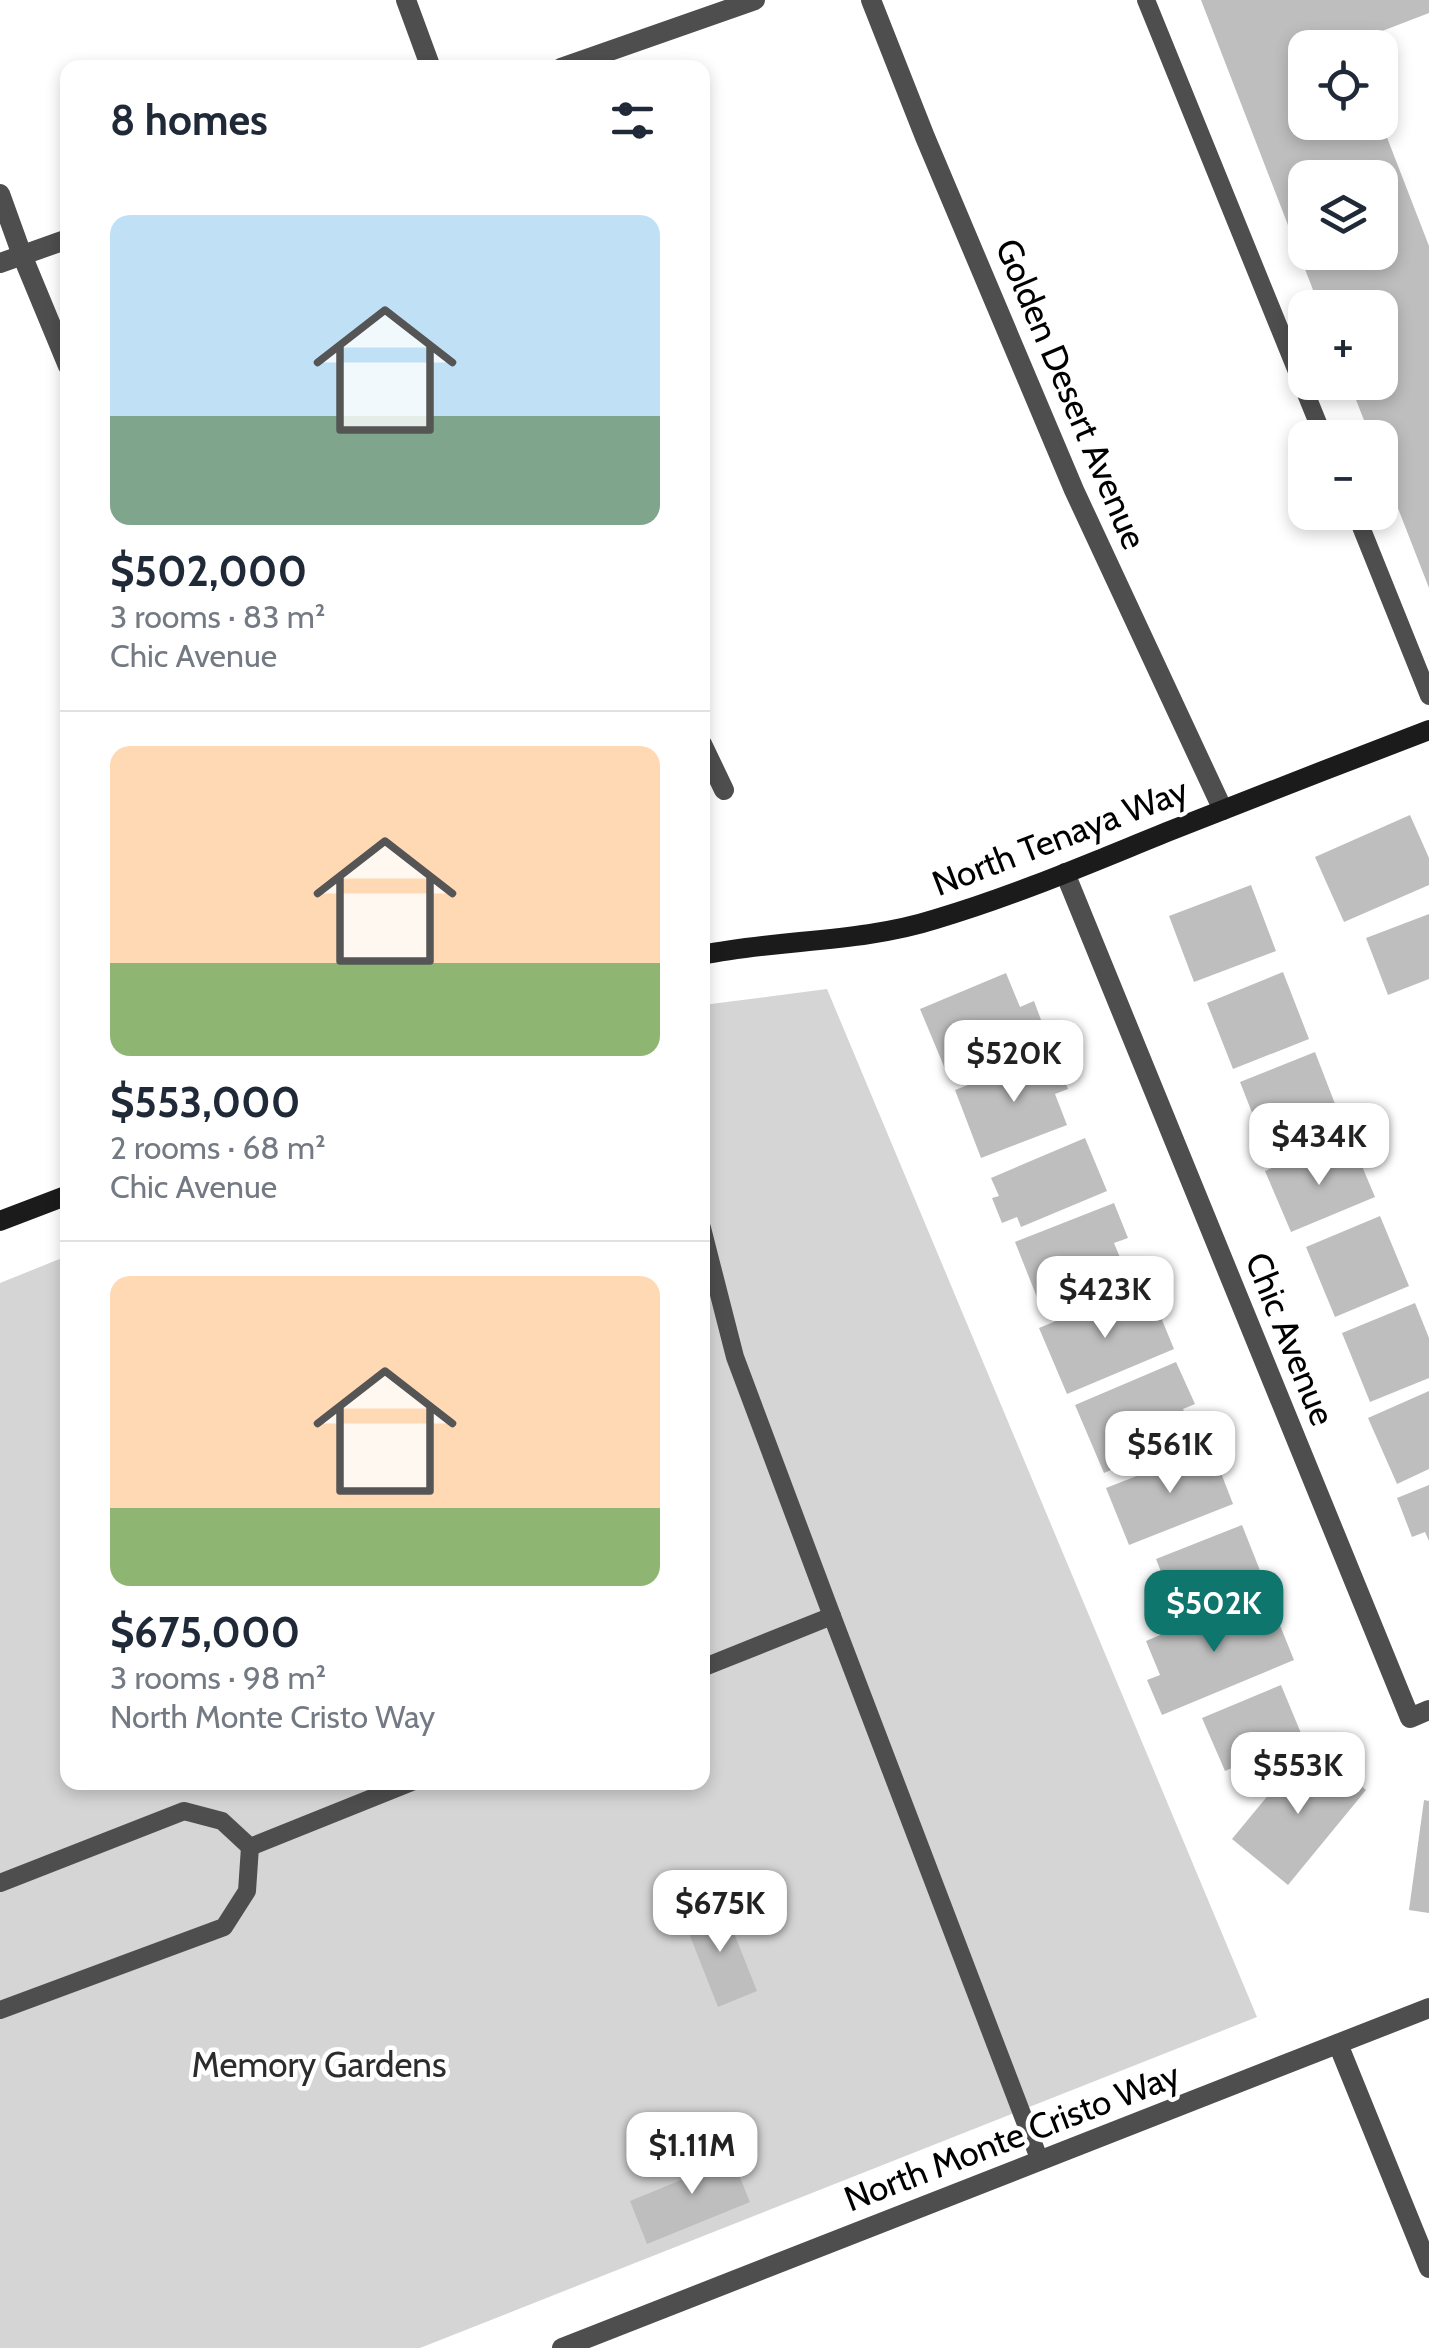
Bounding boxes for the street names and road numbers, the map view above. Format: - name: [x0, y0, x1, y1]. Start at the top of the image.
- street label: Golden Desert Avenue: [987, 232, 1156, 555]
- street label: North Tenaya Way: [926, 768, 1194, 905]
- street label: Chic Avenue: [1236, 1246, 1345, 1432]
- street label: North Monte Cristo Way: [838, 2053, 1186, 2220]

